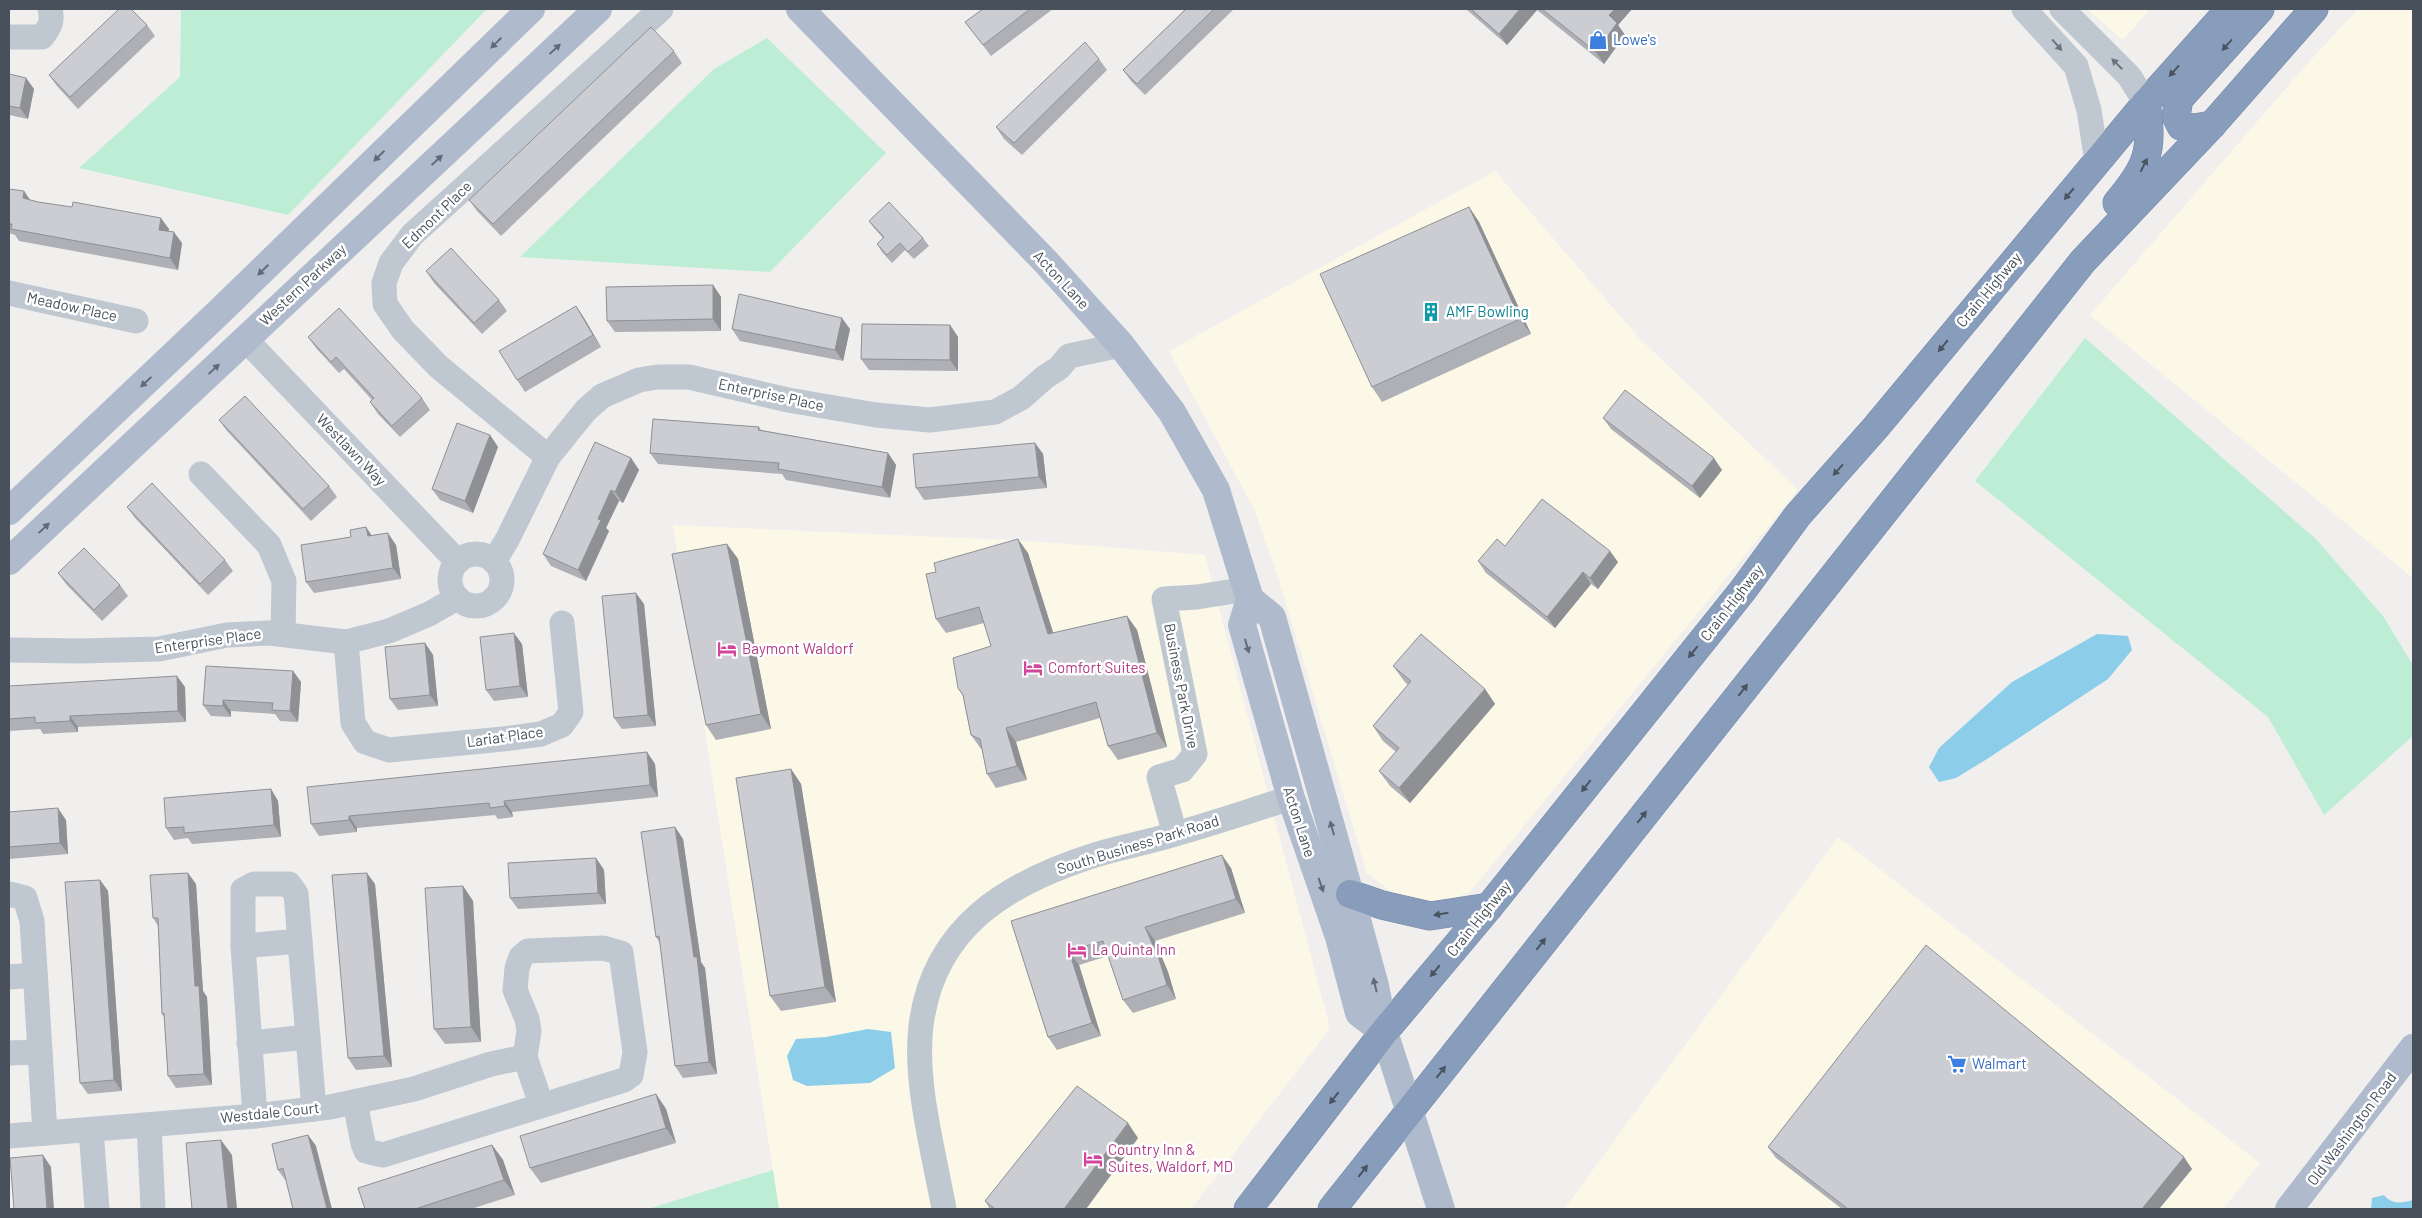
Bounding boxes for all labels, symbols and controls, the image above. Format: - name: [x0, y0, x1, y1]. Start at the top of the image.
- shop icon: Lowe's: [1587, 29, 1609, 51]
- place label: Lowe's: [1613, 30, 1656, 48]
- one-way arrow: [490, 37, 502, 49]
- one-way arrow: [2051, 38, 2062, 51]
- one-way arrow: [2221, 39, 2233, 51]
- one-way arrow: [549, 43, 561, 55]
- one-way arrow: [2111, 58, 2123, 70]
- one-way arrow: [2169, 65, 2180, 78]
- one-way arrow: [374, 150, 386, 162]
- one-way arrow: [430, 154, 442, 166]
- one-way arrow: [2140, 158, 2148, 172]
- street label: Edmont Place: [398, 177, 475, 252]
- one-way arrow: [2064, 187, 2075, 200]
- street label: Western Parkway: [255, 239, 349, 329]
- street label: Acton Lane: [1030, 246, 1093, 312]
- street label: Crain Highway: [1952, 248, 2025, 330]
- one-way arrow: [257, 263, 269, 275]
- street label: Meadow Place: [25, 288, 119, 324]
- building icon: AMF Bowling: [1420, 301, 1442, 323]
- place label: AMF Bowling: [1446, 302, 1529, 320]
- one-way arrow: [1937, 339, 1948, 352]
- one-way arrow: [207, 363, 219, 375]
- street label: Enterprise Place: [717, 374, 826, 414]
- one-way arrow: [140, 376, 152, 388]
- street label: Westlawn Way: [313, 410, 390, 489]
- one-way arrow: [1832, 463, 1844, 475]
- one-way arrow: [38, 522, 50, 534]
- street label: Crain Highway: [1696, 561, 1767, 644]
- street label: Business Park Drive: [1161, 622, 1203, 750]
- street label: Enterprise Place: [153, 624, 262, 656]
- hotel icon: Baymont Waldorf: [716, 638, 738, 660]
- one-way arrow: [1244, 638, 1252, 653]
- place label: Baymont Waldorf: [742, 639, 854, 657]
- one-way arrow: [1688, 645, 1699, 658]
- hotel icon: Comfort Suites: [1022, 657, 1044, 679]
- place label: Comfort Suites: [1048, 658, 1146, 676]
- one-way arrow: [1738, 684, 1749, 697]
- street label: Lariat Place: [465, 722, 544, 750]
- one-way arrow: [1581, 779, 1592, 792]
- street label: Acton Lane: [1280, 784, 1320, 859]
- street label: South Business Park Road: [1055, 811, 1221, 877]
- one-way arrow: [1637, 811, 1648, 824]
- one-way arrow: [1327, 820, 1335, 835]
- one-way arrow: [1317, 877, 1325, 892]
- street label: Crain Highway: [1442, 877, 1514, 960]
- one-way arrow: [1432, 911, 1448, 919]
- one-way arrow: [1536, 938, 1547, 951]
- hotel icon: La Quinta Inn: [1066, 939, 1088, 961]
- place label: La Quinta Inn: [1092, 940, 1176, 958]
- one-way arrow: [1430, 965, 1441, 978]
- one-way arrow: [1371, 977, 1379, 992]
- supermarket icon: Walmart: [1946, 1053, 1968, 1075]
- place label: Walmart: [1972, 1054, 2027, 1072]
- one-way arrow: [1435, 1066, 1446, 1079]
- street label: Old Washington Road: [2303, 1068, 2400, 1189]
- one-way arrow: [1328, 1091, 1339, 1104]
- street label: Westdale Court: [219, 1098, 320, 1126]
- place label: Country Inn & Suites, Waldorf, MD: [1108, 1140, 1233, 1175]
- hotel icon: Country Inn & Suites, Waldorf, MD: [1082, 1148, 1104, 1170]
- one-way arrow: [1357, 1165, 1368, 1178]

